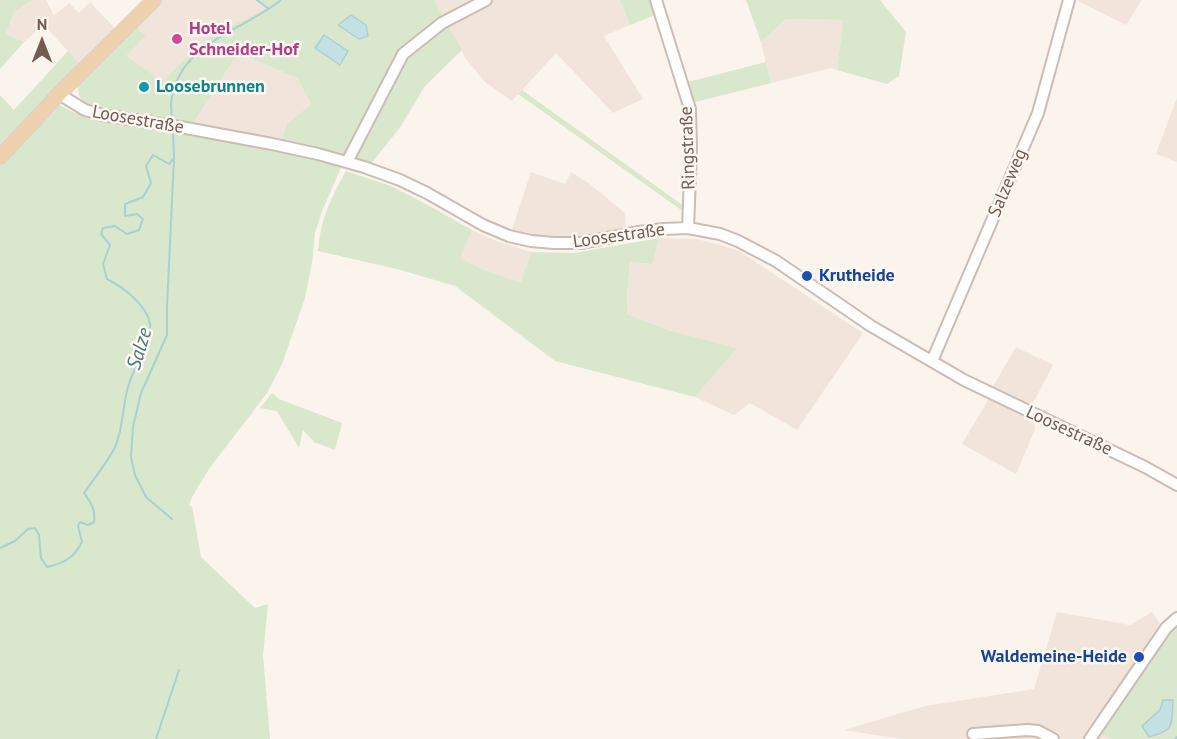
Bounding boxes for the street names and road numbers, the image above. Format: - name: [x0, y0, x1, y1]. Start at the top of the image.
- street label: Loosestraße: [90, 101, 186, 139]
- street label: Ringstraße: [676, 106, 700, 190]
- street label: Salzeweg: [984, 146, 1032, 220]
- street label: Loosestraße: [572, 219, 666, 253]
- street label: Loosestraße: [1022, 402, 1116, 460]

